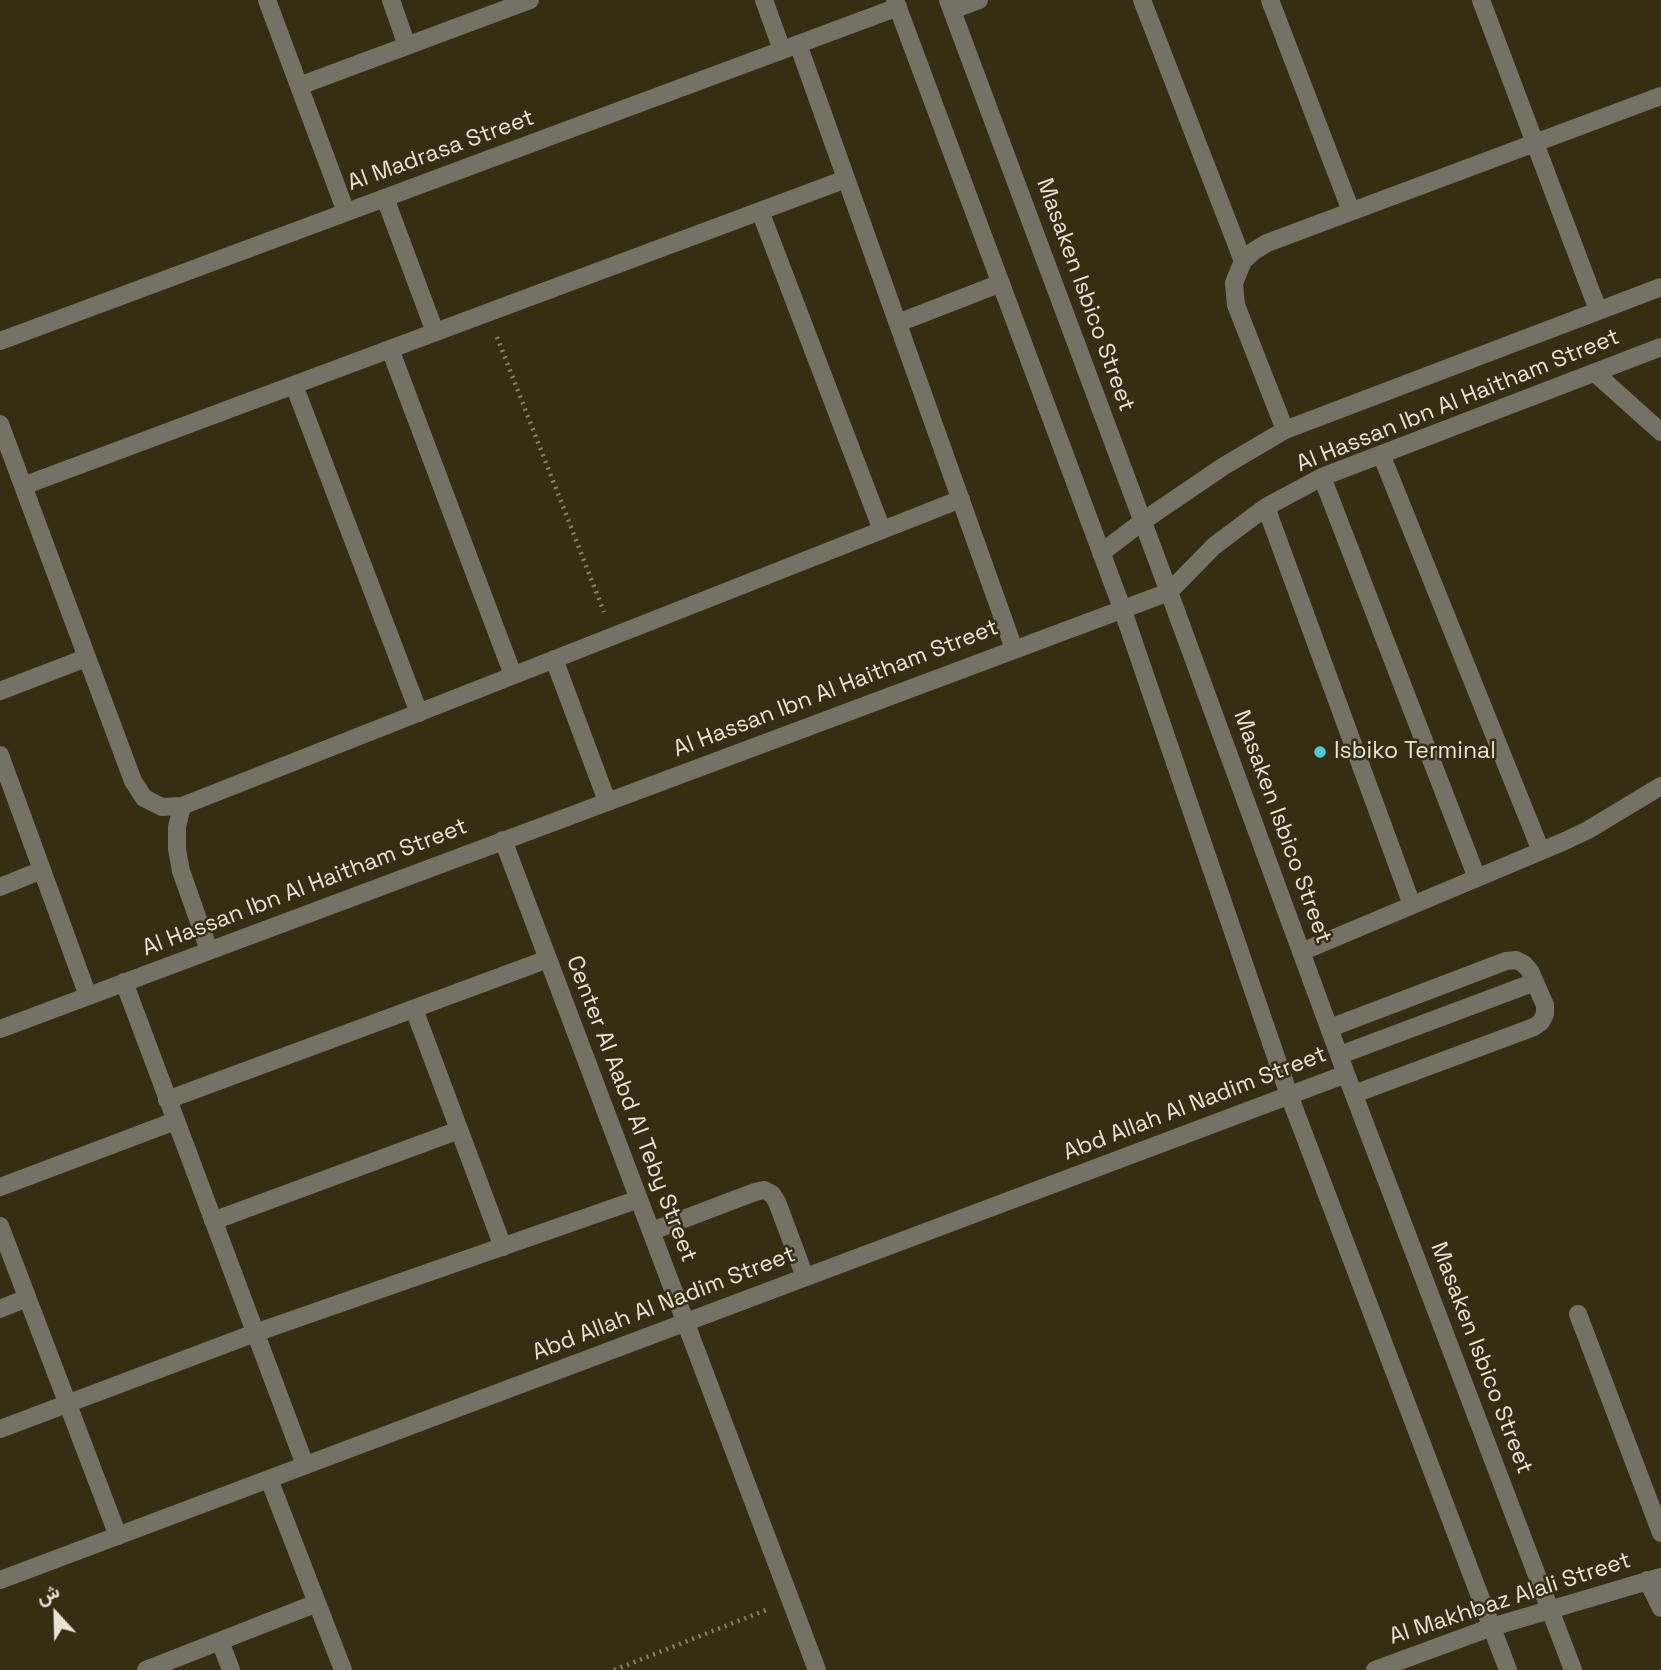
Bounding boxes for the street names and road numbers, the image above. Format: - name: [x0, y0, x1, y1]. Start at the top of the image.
- street label: Al Madrasa Street: [344, 104, 538, 198]
- street label: Masaken Isbico Street: [1030, 175, 1140, 415]
- street label: Al Hassan Ibn Al Haitham Street: [1292, 323, 1624, 479]
- street label: Al Hassan Ibn Al Haitham Street: [670, 614, 1002, 764]
- street label: Masaken Isbico Street: [1227, 707, 1337, 947]
- street label: Al Hassan Ibn Al Haitham Street: [139, 813, 471, 963]
- street label: Center Al Aabd Al Teby Street: [560, 952, 702, 1266]
- street label: Abd Allah Al Nadim Street: [1060, 1041, 1330, 1167]
- street label: Masaken Isbico Street: [1424, 1238, 1538, 1478]
- street label: Abd Allah Al Nadim Street: [529, 1241, 799, 1367]
- street label: Al Makhbaz Alali Street: [1386, 1547, 1634, 1651]

